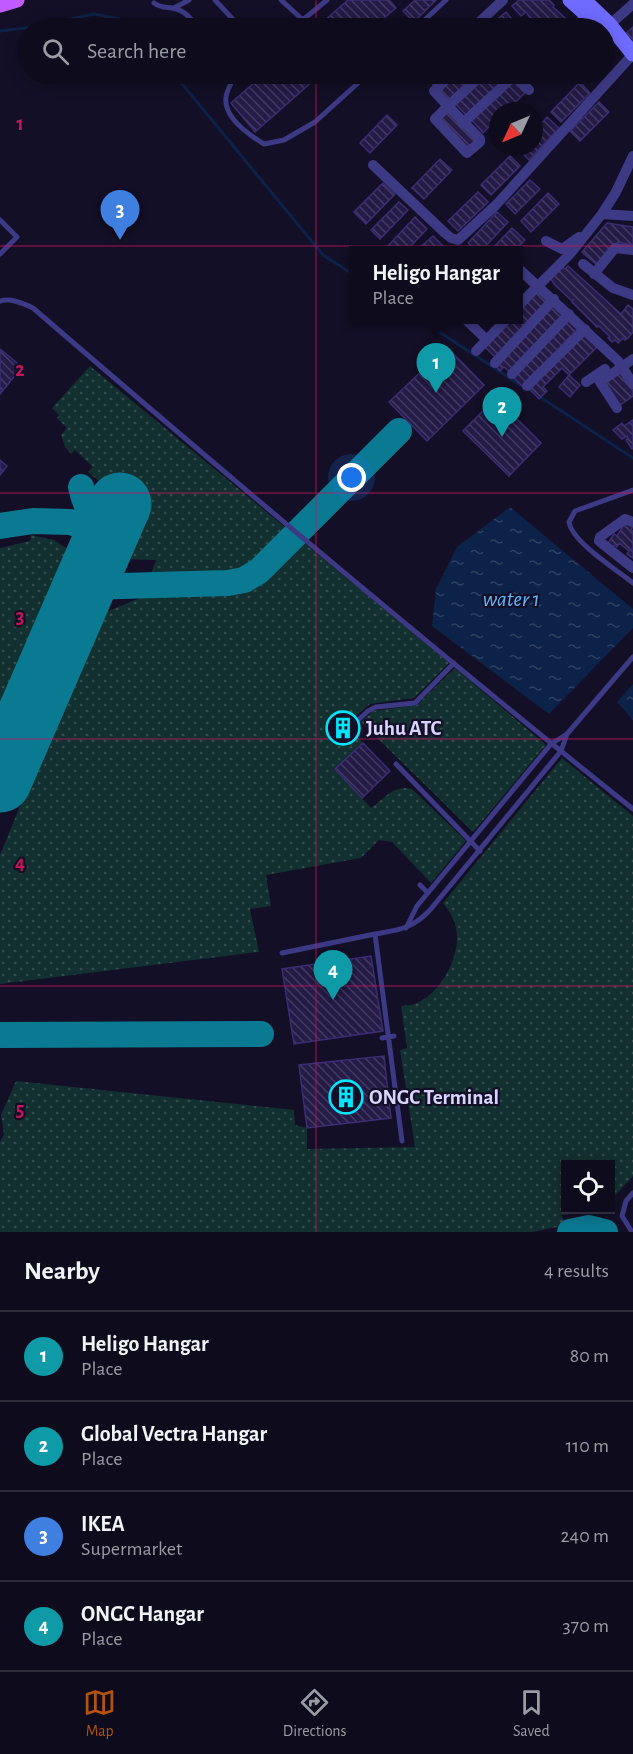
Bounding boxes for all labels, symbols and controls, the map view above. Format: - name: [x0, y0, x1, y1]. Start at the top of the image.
- search box: [18, 18, 615, 84]
- icon: search: [39, 35, 72, 68]
- text: Search here: [87, 40, 186, 62]
- north arrow: [489, 102, 543, 156]
- text: 1: [16, 114, 24, 134]
- pin: 3: [100, 190, 140, 240]
- popup: [349, 246, 523, 324]
- text: Heligo Hangar: [372, 262, 500, 284]
- text: Place: [372, 288, 414, 308]
- pin: 1: [416, 344, 456, 393]
- text: 2: [15, 360, 25, 380]
- pin: 2: [482, 388, 522, 437]
- your location: [337, 463, 366, 492]
- water label: water 1: [482, 588, 540, 610]
- text: 3: [16, 607, 24, 627]
- building icon: Juhu ATC: [325, 710, 361, 746]
- place label: Juhu ATC: [366, 718, 442, 739]
- text: 4: [15, 853, 25, 873]
- pin: 4: [314, 950, 352, 1000]
- building icon: ONGC Terminal: [328, 1079, 364, 1115]
- place label: ONGC Terminal: [369, 1087, 499, 1108]
- text: 5: [16, 1100, 24, 1120]
- map controls: [561, 1160, 615, 1214]
- button: locate: [561, 1160, 615, 1214]
- text: Nearby: [24, 1258, 100, 1284]
- text: 4 results: [544, 1261, 609, 1281]
- text: Heligo Hangar: [81, 1333, 209, 1355]
- text: 1: [40, 1346, 47, 1366]
- text: 80 m: [570, 1346, 609, 1366]
- text: Place: [81, 1359, 122, 1379]
- text: Global Vectra Hangar: [81, 1423, 267, 1445]
- text: 2: [39, 1436, 48, 1456]
- text: 110 m: [565, 1436, 609, 1456]
- text: Place: [81, 1449, 122, 1469]
- text: IKEA: [81, 1513, 125, 1535]
- text: 3: [39, 1526, 48, 1546]
- text: 240 m: [560, 1526, 609, 1546]
- text: Supermarket: [81, 1539, 182, 1559]
- text: ONGC Hangar: [81, 1603, 204, 1625]
- text: 4: [38, 1616, 49, 1636]
- text: 370 m: [563, 1616, 609, 1636]
- text: Place: [81, 1629, 122, 1649]
- tab: Map: [83, 1686, 116, 1741]
- tab: Directions: [283, 1686, 347, 1741]
- tab: Saved: [513, 1686, 550, 1741]

